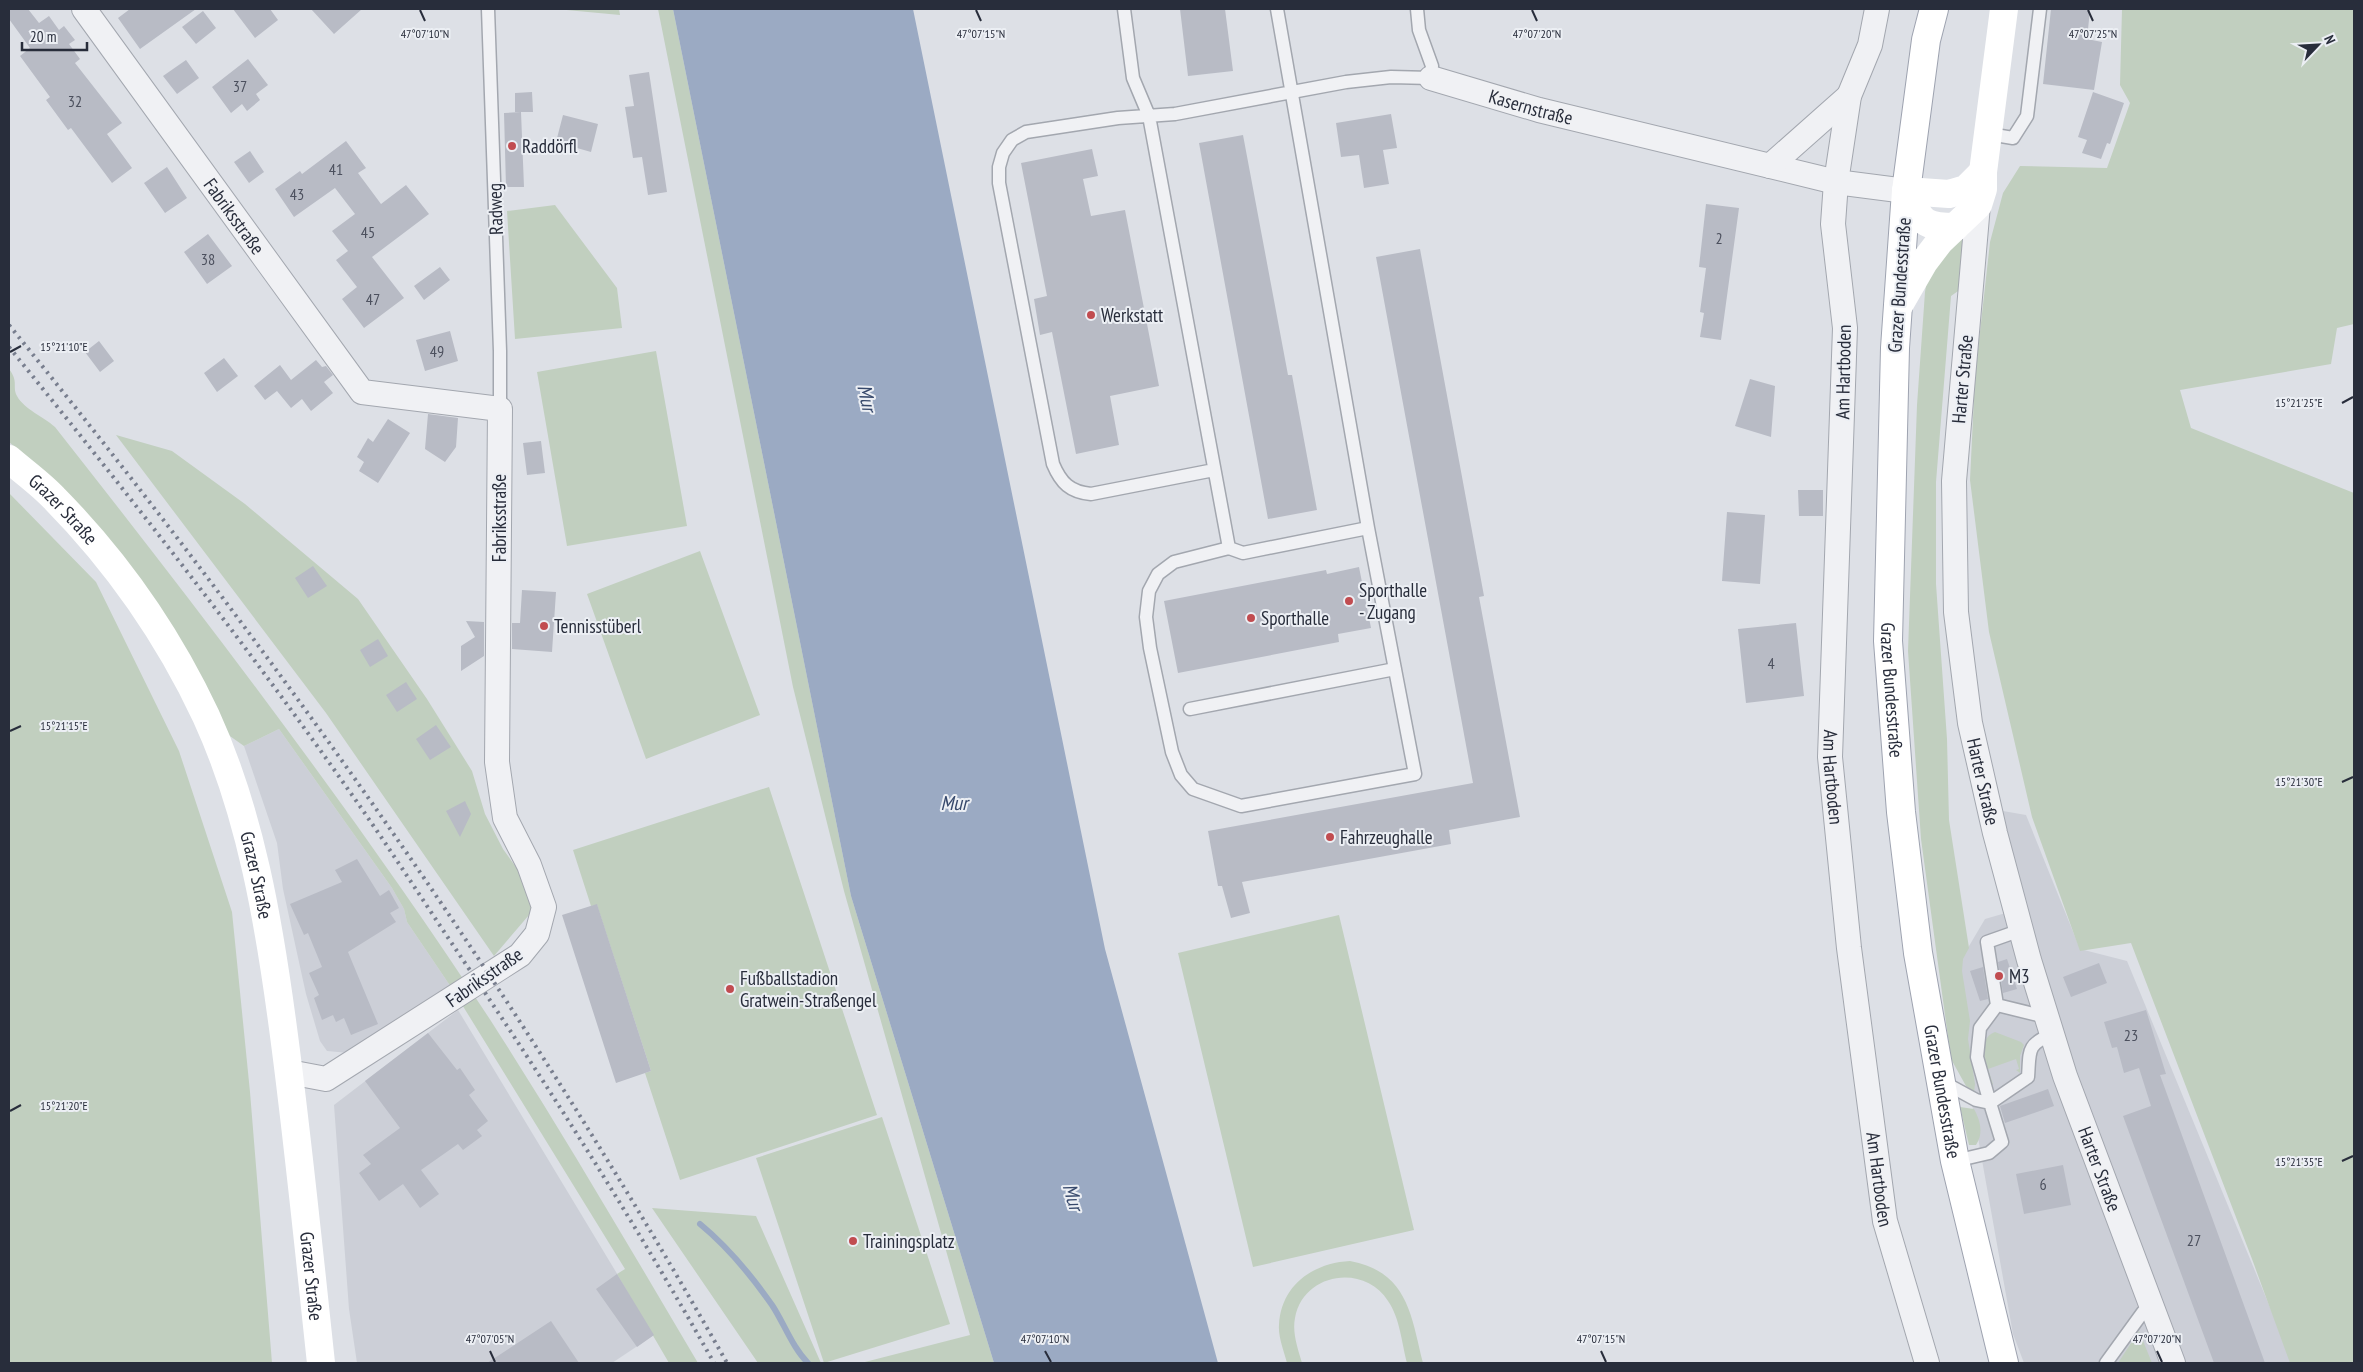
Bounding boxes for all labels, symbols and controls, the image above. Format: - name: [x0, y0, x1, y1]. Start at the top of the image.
- scale bar: [22, 20, 88, 52]
- north arrow: [2293, 20, 2343, 70]
- text: 47°07'10"N: [401, 26, 449, 41]
- text: 47°07'15"N: [957, 26, 1005, 41]
- text: 47°07'20"N: [1513, 26, 1561, 41]
- text: 47°07'25"N: [2069, 26, 2117, 41]
- text: 20 m: [30, 27, 56, 46]
- text: N: [2320, 32, 2340, 47]
- house number: 37: [233, 76, 247, 96]
- street label: Kasernstraße: [1486, 84, 1575, 130]
- house number: 32: [68, 91, 82, 111]
- place label: Raddörfl: [522, 134, 578, 158]
- marker: Raddörfl: [506, 140, 518, 152]
- house number: 41: [329, 159, 343, 179]
- street label: Fabriksstraße: [199, 173, 270, 259]
- street label: Radweg: [482, 183, 508, 235]
- house number: 43: [290, 184, 304, 204]
- street label: Grazer Bundesstraße: [1882, 216, 1916, 353]
- house number: 45: [361, 222, 375, 242]
- house number: 2: [1715, 228, 1723, 248]
- house number: 38: [201, 249, 215, 269]
- house number: 47: [366, 289, 380, 309]
- place label: Werkstatt: [1101, 303, 1164, 327]
- marker: Werkstatt: [1085, 309, 1097, 321]
- street label: Am Hartboden: [1830, 324, 1856, 420]
- street label: Harter Straße: [1946, 334, 1978, 424]
- text: 15°21'10"E: [40, 339, 88, 354]
- house number: 49: [430, 341, 444, 361]
- water label: Mur: [851, 382, 883, 416]
- text: 15°21'25"E: [2275, 395, 2323, 410]
- street label: Grazer Straße: [24, 468, 103, 549]
- street label: Fabriksstraße: [487, 474, 511, 562]
- place label: Sporthalle - Zugang: [1359, 578, 1427, 624]
- marker: Sporthalle - Zugang: [1343, 595, 1355, 607]
- place label: Sporthalle: [1261, 606, 1329, 630]
- marker: Sporthalle: [1245, 612, 1257, 624]
- place label: Tennisstüberl: [554, 614, 642, 638]
- marker: Tennisstüberl: [538, 620, 550, 632]
- street label: Grazer Bundesstraße: [1876, 622, 1909, 759]
- house number: 4: [1767, 653, 1775, 673]
- text: 15°21'15"E: [40, 718, 88, 733]
- street label: Am Hartboden: [1818, 729, 1849, 825]
- street label: Harter Straße: [1962, 736, 2005, 828]
- text: 15°21'30"E: [2275, 774, 2323, 789]
- water label: Mur: [941, 790, 970, 816]
- place label: Fahrzeughalle: [1340, 825, 1433, 849]
- street label: Grazer Straße: [235, 829, 278, 921]
- marker: Fahrzeughalle: [1324, 831, 1336, 843]
- street label: Fabriksstraße: [441, 942, 527, 1012]
- place label: M3: [2009, 964, 2030, 988]
- place label: Fußballstadion Gratwein-Straßengel: [740, 966, 877, 1012]
- marker: M3: [1993, 970, 2005, 982]
- marker: Fußballstadion Gratwein-Straßengel: [724, 983, 736, 995]
- street label: Grazer Bundesstraße: [1919, 1023, 1966, 1161]
- house number: 23: [2124, 1025, 2138, 1045]
- text: 15°21'20"E: [40, 1098, 88, 1113]
- street label: Harter Straße: [2073, 1123, 2127, 1215]
- street label: Am Hartboden: [1861, 1131, 1898, 1230]
- text: 15°21'35"E: [2275, 1154, 2323, 1169]
- house number: 6: [2039, 1174, 2047, 1194]
- water label: Mur: [1057, 1180, 1090, 1216]
- place label: Trainingsplatz: [863, 1229, 955, 1253]
- house number: 27: [2187, 1230, 2201, 1250]
- street label: Grazer Straße: [295, 1231, 328, 1322]
- marker: Trainingsplatz: [847, 1235, 859, 1247]
- text: 47°07'05"N: [466, 1331, 514, 1346]
- text: 47°07'10"N: [1021, 1331, 1069, 1346]
- text: 47°07'15"N: [1577, 1331, 1625, 1346]
- text: 47°07'20"N: [2133, 1331, 2181, 1346]

